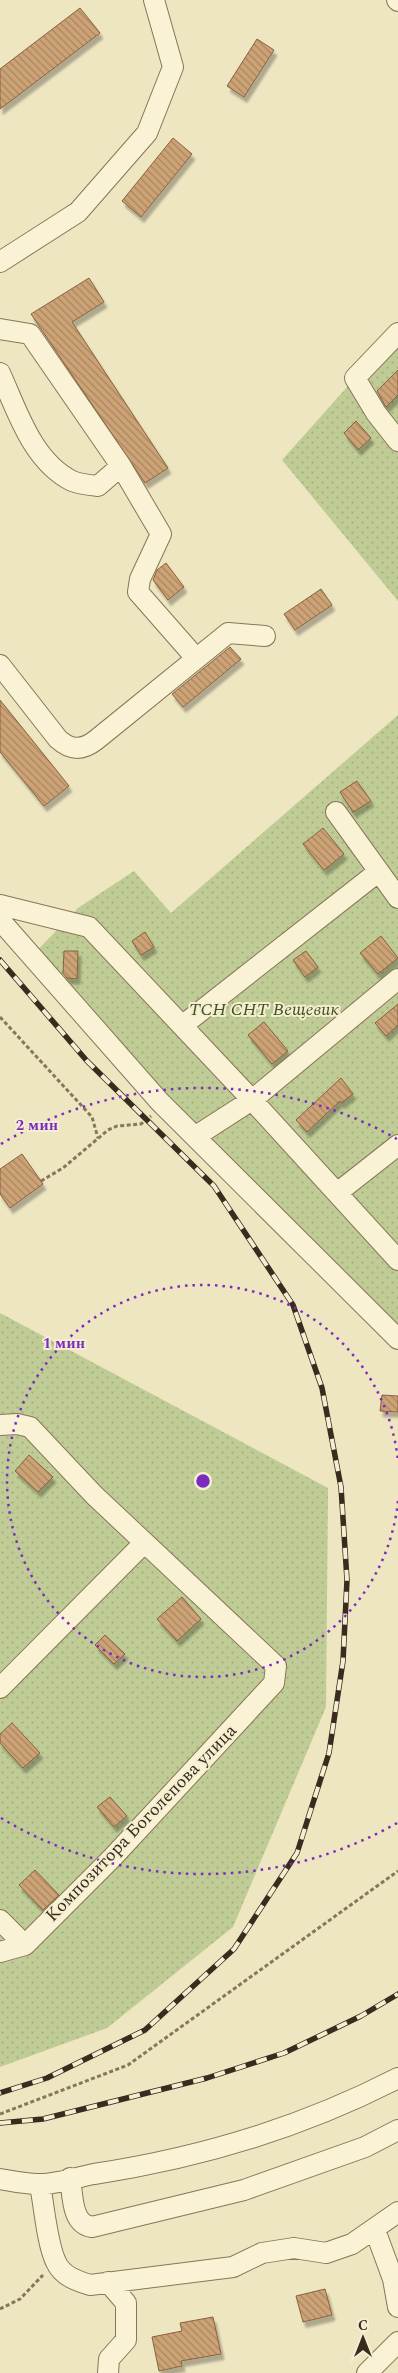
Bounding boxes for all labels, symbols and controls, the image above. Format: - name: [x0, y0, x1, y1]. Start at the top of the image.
- park label: ТСН СНТ Вещевик: [189, 996, 339, 1023]
- text: 2 мин: [16, 1114, 58, 1137]
- text: 1 мин: [43, 1332, 85, 1355]
- centre of rings: [194, 1472, 212, 1490]
- street label: Композитора Боголепова улица: [39, 1718, 243, 1928]
- north arrow: [338, 2313, 388, 2363]
- text: С: [358, 2315, 368, 2336]

